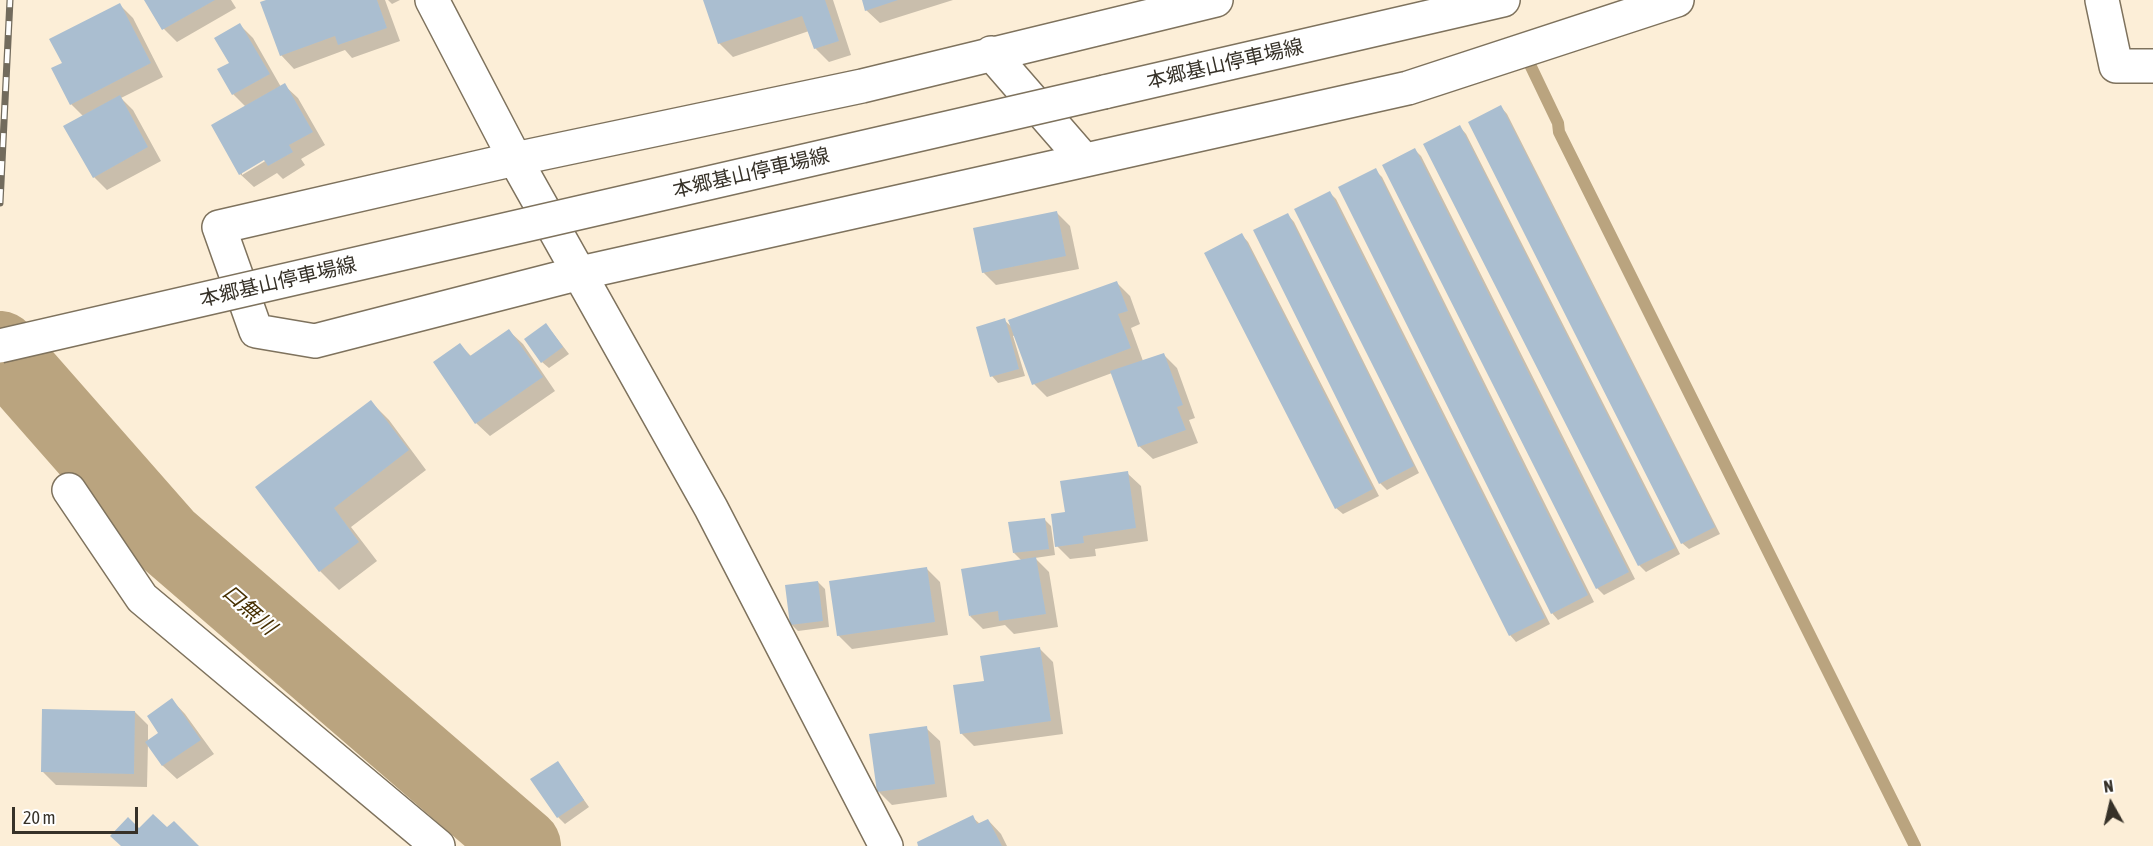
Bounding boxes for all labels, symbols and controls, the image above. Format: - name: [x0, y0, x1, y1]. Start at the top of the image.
- street label: 本郷基山停車場線: [1144, 34, 1306, 94]
- street label: 本郷基山停車場線: [670, 143, 832, 203]
- street label: 本郷基山停車場線: [197, 252, 359, 312]
- water label: 口無川: [217, 580, 281, 640]
- north arrow: [2081, 774, 2141, 834]
- text: N: [2103, 777, 2114, 796]
- scale bar: [15, 795, 141, 833]
- text: 20 m: [23, 807, 55, 828]

